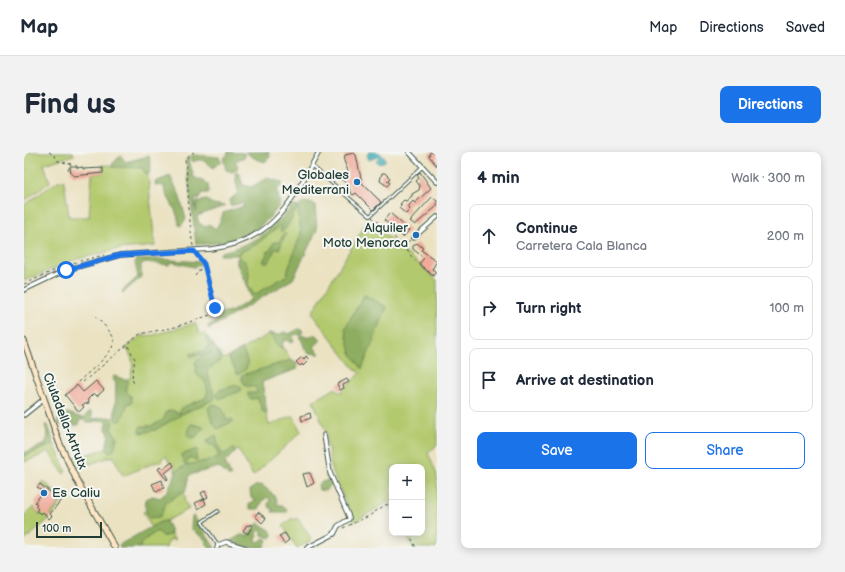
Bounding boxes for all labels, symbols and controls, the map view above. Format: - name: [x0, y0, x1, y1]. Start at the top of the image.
- text: Map: [20, 16, 58, 39]
- text: Map: [649, 19, 677, 36]
- text: Directions: [699, 19, 764, 36]
- text: Saved: [786, 19, 825, 36]
- button: Directions: [720, 86, 821, 123]
- text: Find us: [24, 88, 116, 121]
- place label: Globales Mediterrani: [281, 167, 350, 198]
- text: 4 min: [477, 168, 520, 188]
- text: Walk · 300 m: [731, 170, 805, 186]
- marker: Globales Mediterrani: [352, 177, 362, 187]
- text: Continue: [516, 219, 578, 238]
- place label: Alquiler Moto Menorca: [323, 220, 408, 251]
- icon: ahead: [478, 225, 500, 247]
- text: 200 m: [767, 228, 804, 244]
- marker: Alquiler Moto Menorca: [411, 230, 421, 240]
- text: Carretera Cala Blanca: [516, 238, 647, 254]
- route start: [57, 261, 75, 279]
- icon: right: [478, 297, 500, 319]
- route end: [206, 299, 224, 317]
- text: Turn right: [516, 299, 581, 318]
- text: 100 m: [769, 300, 804, 316]
- icon: arrive: [478, 369, 500, 391]
- street label: Ciutadella-Artrutx: [39, 370, 91, 472]
- text: Arrive at destination: [516, 371, 654, 390]
- button: Save: [477, 432, 637, 469]
- button: Share: [645, 432, 805, 469]
- map controls: [389, 464, 425, 536]
- button: +: [389, 464, 425, 500]
- place label: Es Caliu: [52, 485, 100, 501]
- marker: Es Caliu: [39, 488, 49, 498]
- button: −: [389, 500, 425, 536]
- scale bar: [36, 520, 102, 539]
- text: 100 m: [42, 522, 71, 535]

